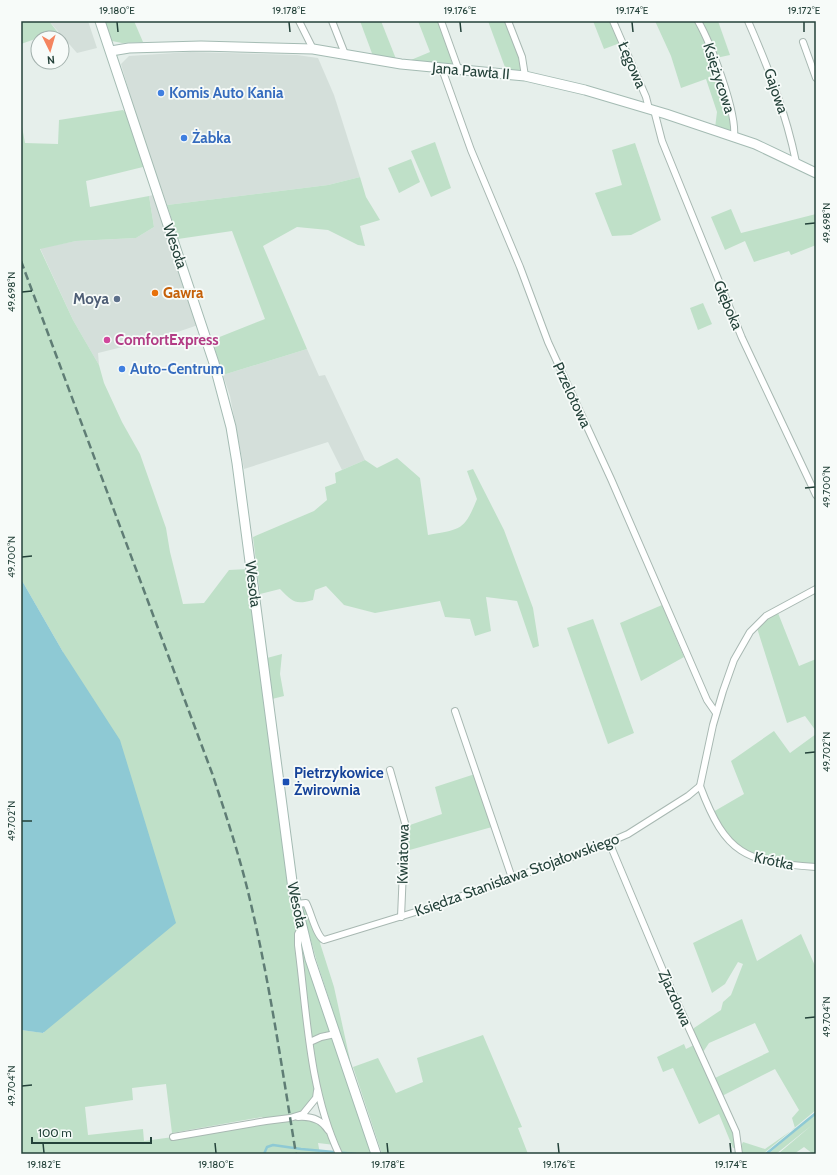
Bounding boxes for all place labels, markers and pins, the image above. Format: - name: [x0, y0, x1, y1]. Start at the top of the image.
- place label: Komis Auto Kania: [169, 84, 284, 102]
- marker: Komis Auto Kania: [156, 88, 166, 98]
- place label: Żabka: [192, 129, 231, 147]
- marker: Żabka: [179, 133, 189, 143]
- place label: Gawra: [163, 284, 204, 302]
- marker: Gawra: [150, 288, 160, 298]
- place label: Moya: [73, 290, 110, 308]
- marker: Moya: [112, 294, 122, 304]
- place label: ComfortExpress: [115, 331, 219, 349]
- marker: ComfortExpress: [102, 335, 112, 345]
- place label: Auto-Centrum: [130, 360, 224, 378]
- marker: Auto-Centrum: [117, 364, 127, 374]
- place label: Pietrzykowice Żwirownia: [294, 764, 384, 799]
- marker: Pietrzykowice Żwirownia: [281, 777, 291, 787]

